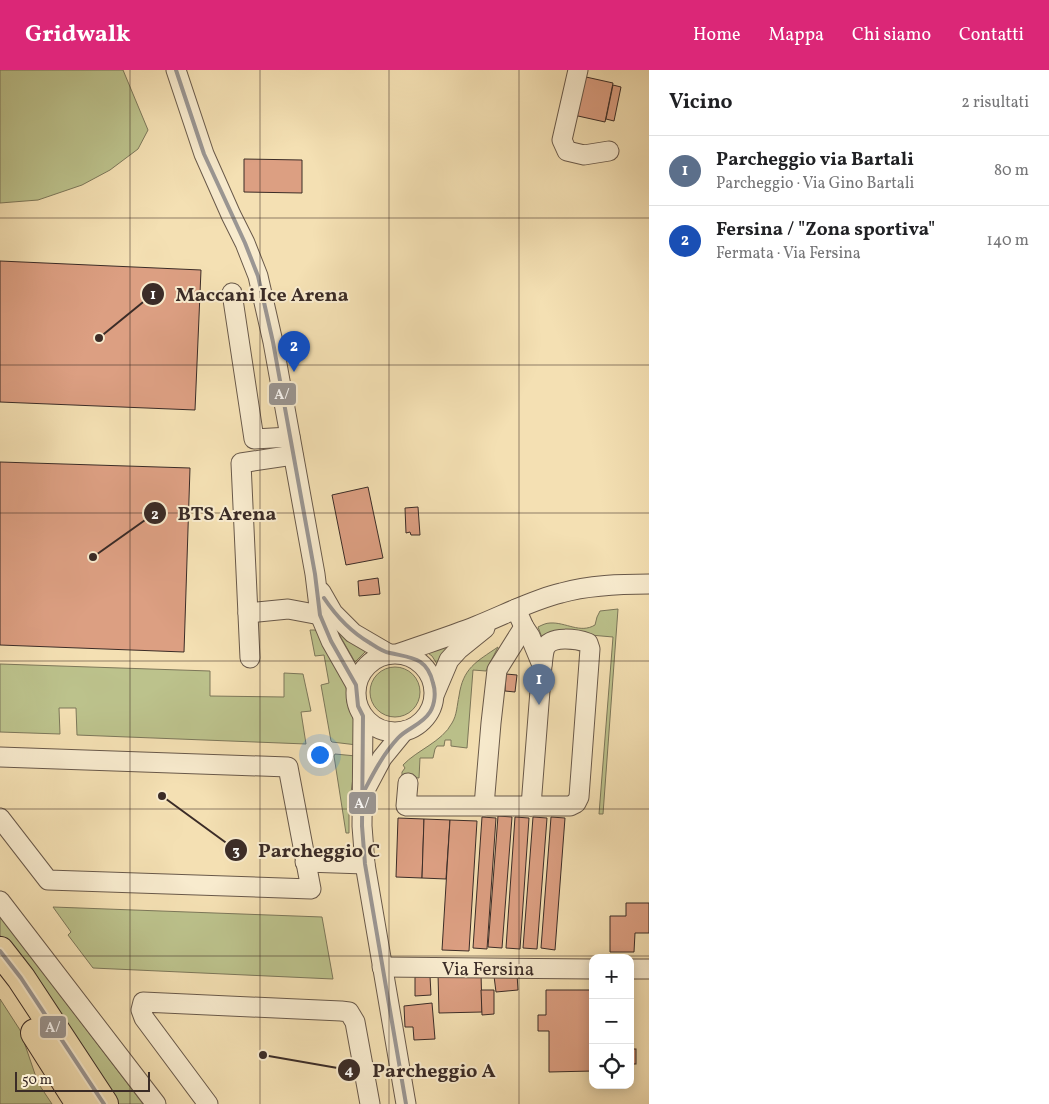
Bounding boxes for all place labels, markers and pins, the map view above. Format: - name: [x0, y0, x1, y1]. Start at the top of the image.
- callout: Maccani Ice Arena: [141, 277, 359, 312]
- pin: 2: [278, 331, 310, 372]
- callout: BTS Arena: [142, 496, 286, 531]
- pin: 1: [523, 664, 555, 705]
- callout: Parcheggio C: [223, 832, 391, 867]
- callout: Parcheggio A: [337, 1052, 505, 1087]

